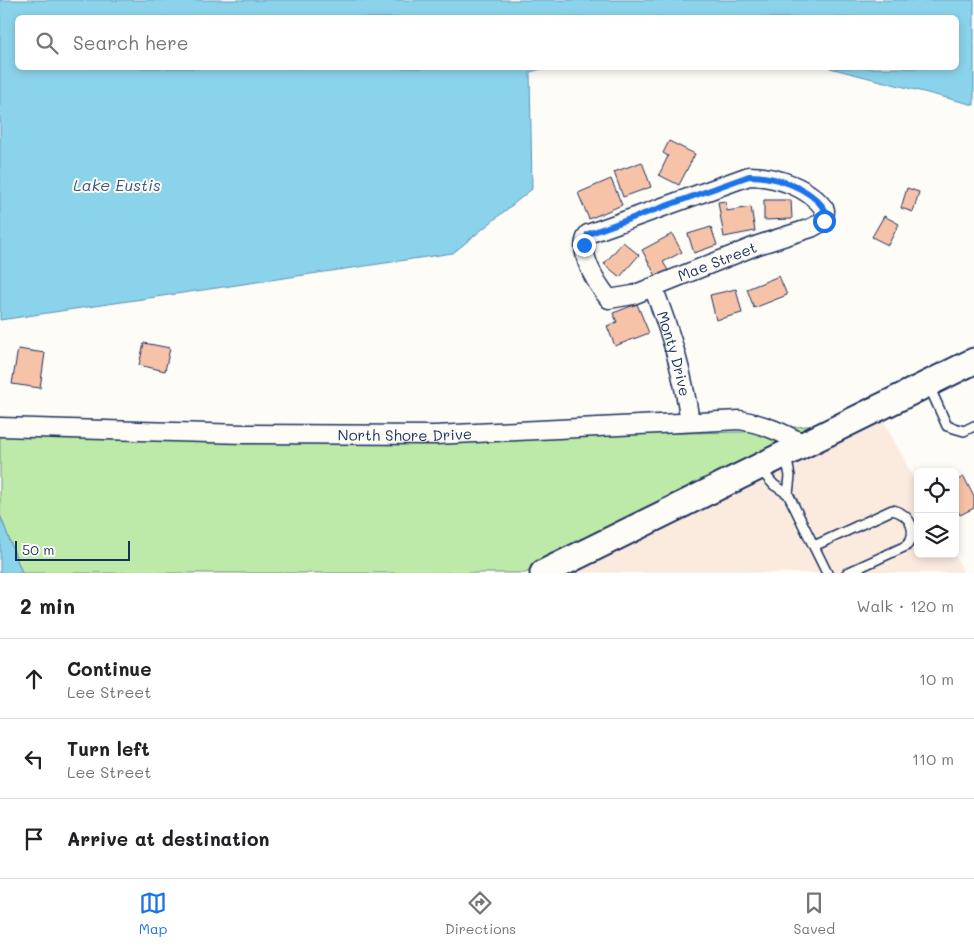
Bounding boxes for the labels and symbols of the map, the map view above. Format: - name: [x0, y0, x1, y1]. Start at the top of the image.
- water label: Lake Eustis: [73, 174, 161, 195]
- route start: [813, 210, 836, 233]
- route end: [573, 234, 596, 257]
- street label: Mae Street: [675, 237, 759, 285]
- street label: Monty Drive: [653, 308, 696, 398]
- street label: North Shore Drive: [338, 423, 473, 445]
- scale bar: [15, 538, 130, 561]

